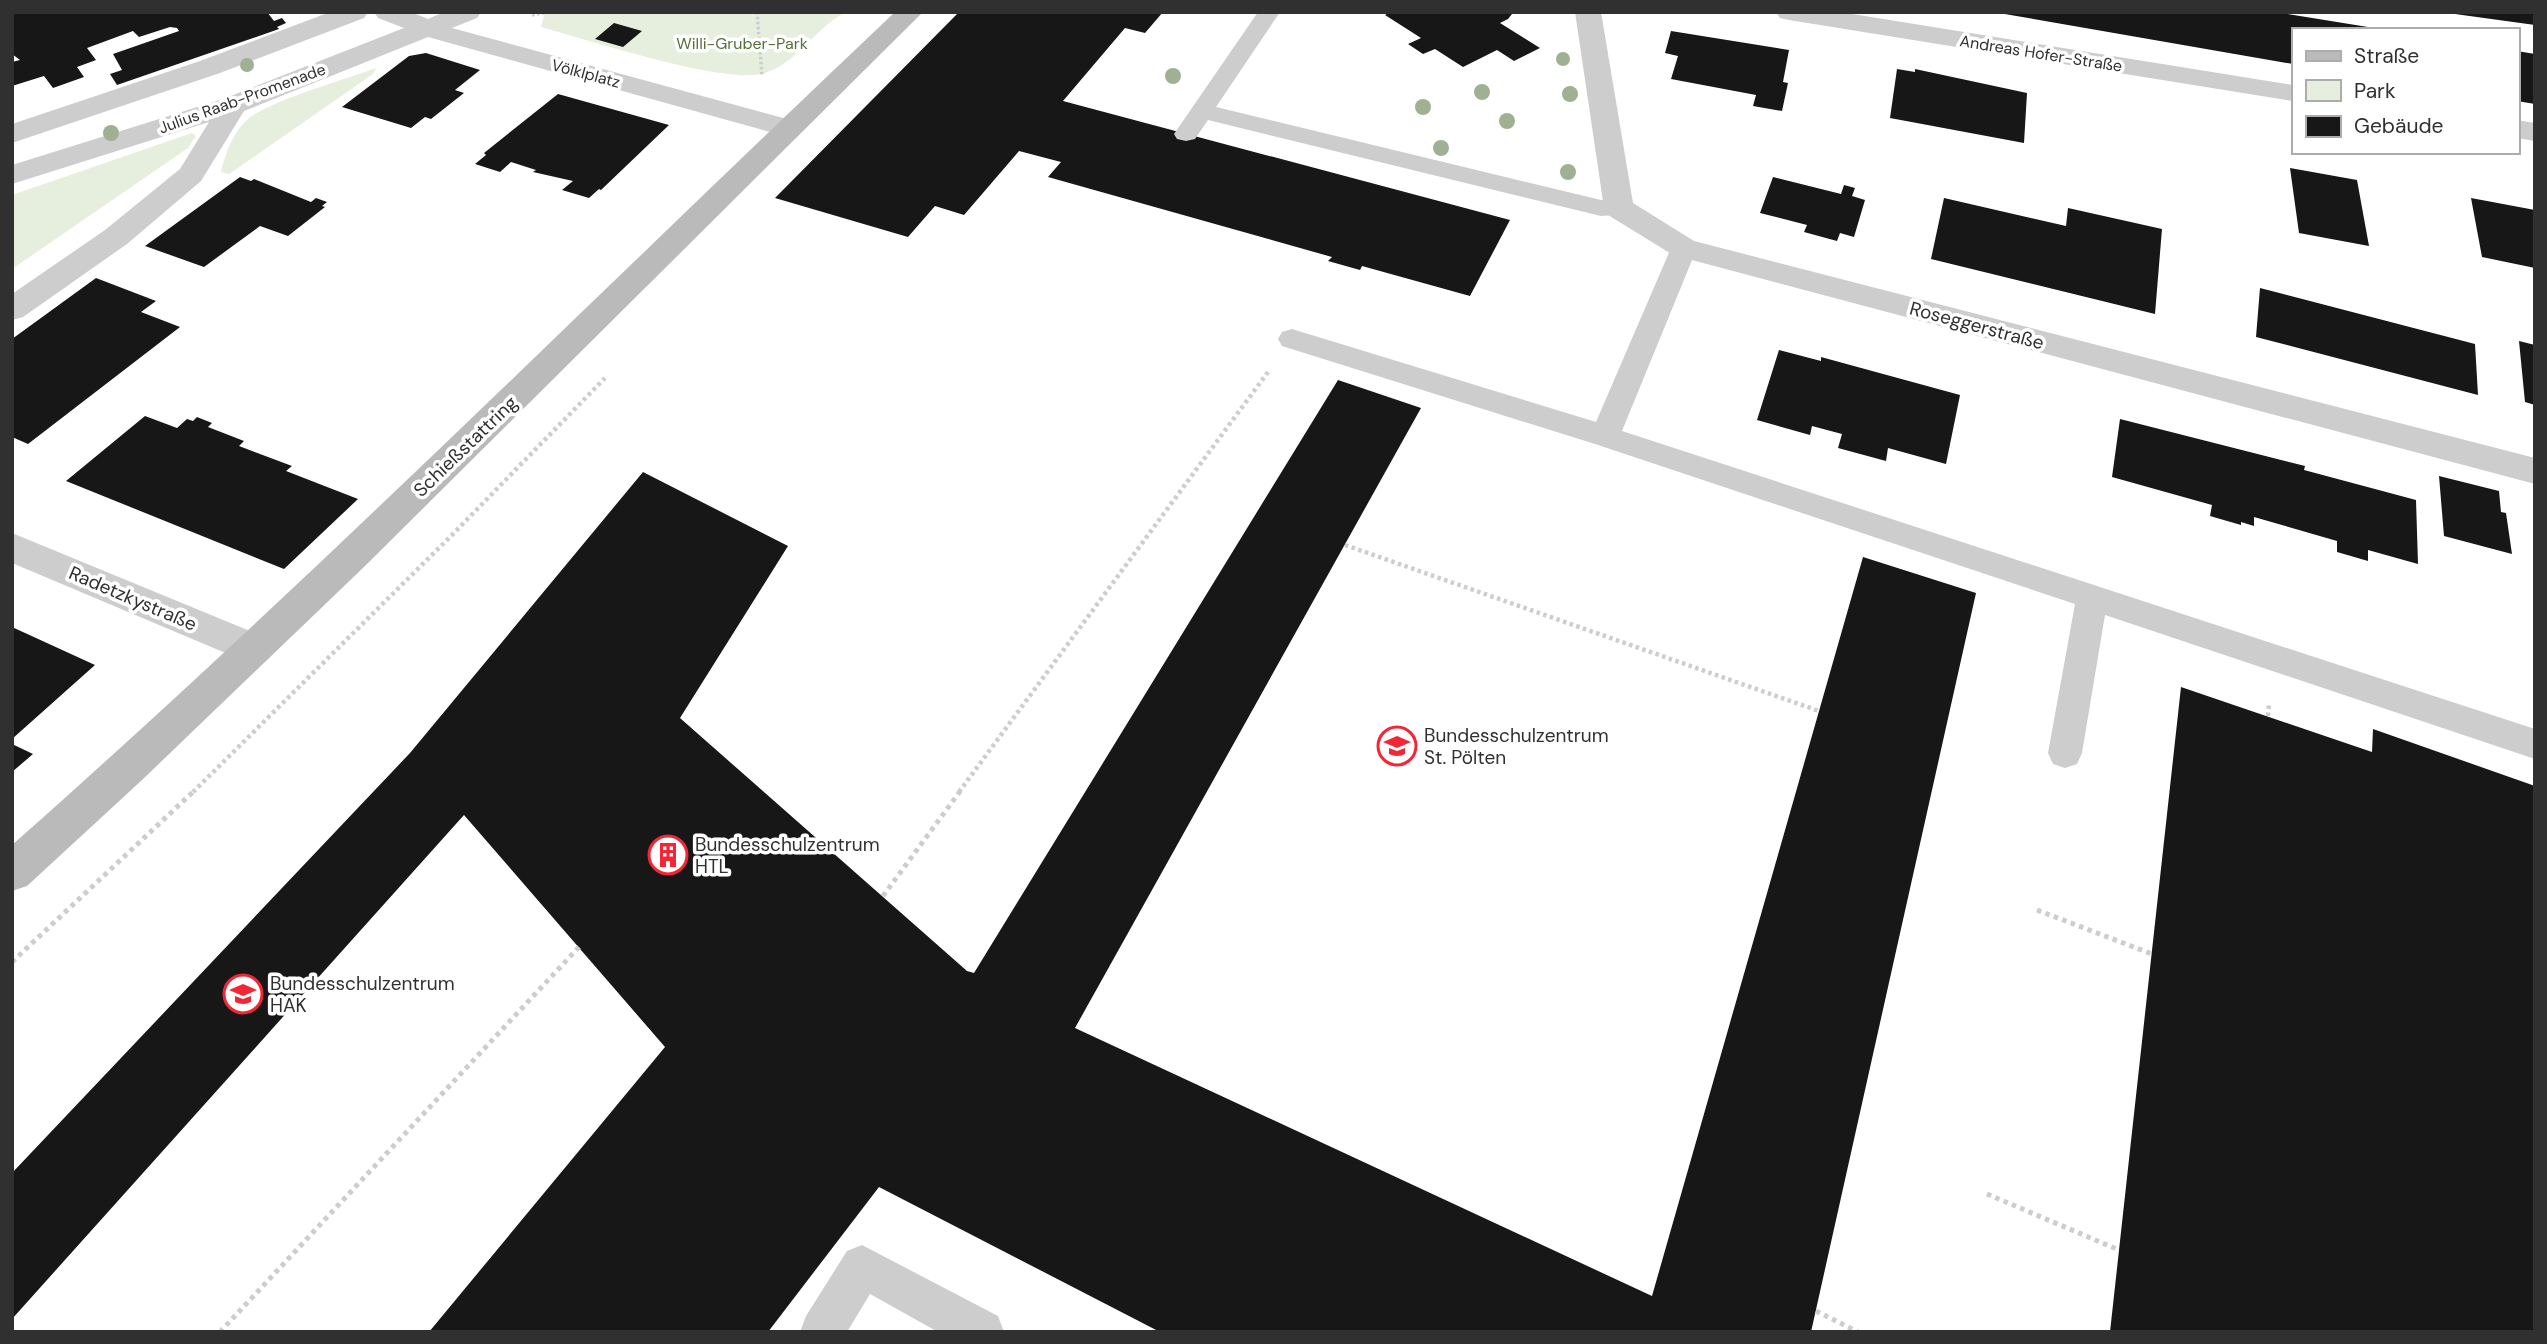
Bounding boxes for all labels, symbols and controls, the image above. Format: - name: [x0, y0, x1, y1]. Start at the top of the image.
- legend: [2292, 28, 2519, 154]
- street label: Andreas Hofer-Straße: [1958, 30, 2124, 77]
- park label: Willi-Gruber-Park: [676, 33, 808, 54]
- text: Straße: [2354, 42, 2419, 70]
- street label: Völklplatz: [549, 54, 622, 93]
- street label: Julius Raab-Promenade: [156, 58, 329, 138]
- text: Park: [2354, 77, 2396, 105]
- text: Gebäude: [2354, 112, 2444, 140]
- street label: Roseggerstraße: [1907, 296, 2047, 355]
- street label: Schießstattring: [408, 390, 523, 502]
- street label: Radetzkystraße: [65, 560, 201, 637]
- place label: Bundesschulzentrum St. Pölten: [1424, 723, 1609, 770]
- school or university icon: Bundesschulzentrum St. Pölten: [1376, 725, 1418, 767]
- place label: Bundesschulzentrum HTL: [695, 832, 880, 879]
- building icon: Bundesschulzentrum HTL: [647, 834, 689, 876]
- place label: Bundesschulzentrum HAK: [270, 971, 455, 1018]
- school or university icon: Bundesschulzentrum HAK: [222, 973, 264, 1015]

